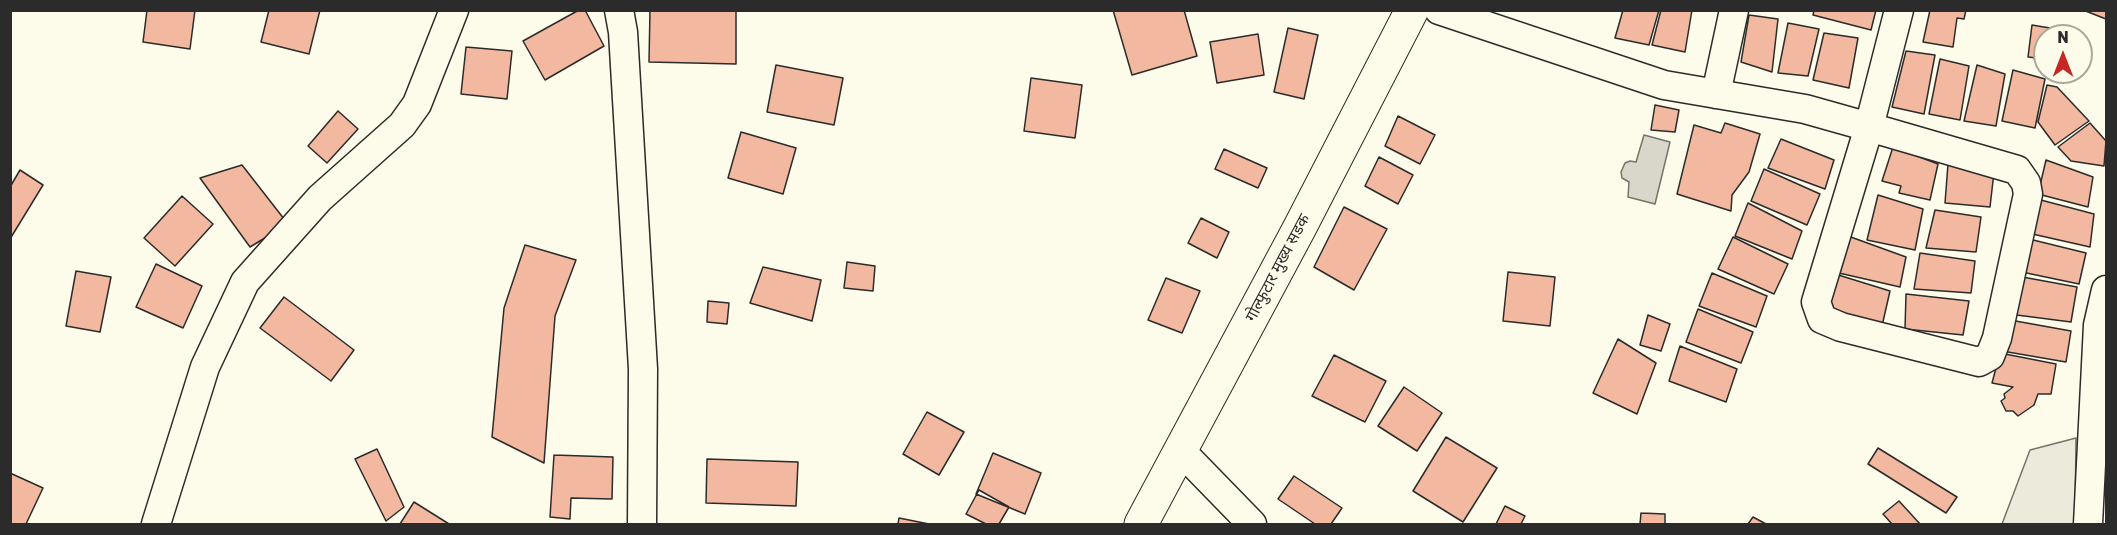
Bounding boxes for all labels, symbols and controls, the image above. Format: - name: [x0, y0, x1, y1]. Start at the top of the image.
- north arrow: [2033, 24, 2093, 84]
- text: N: [2057, 28, 2069, 47]
- street label: गोल्फुटार मुख्य सडक: [1242, 211, 1314, 325]

